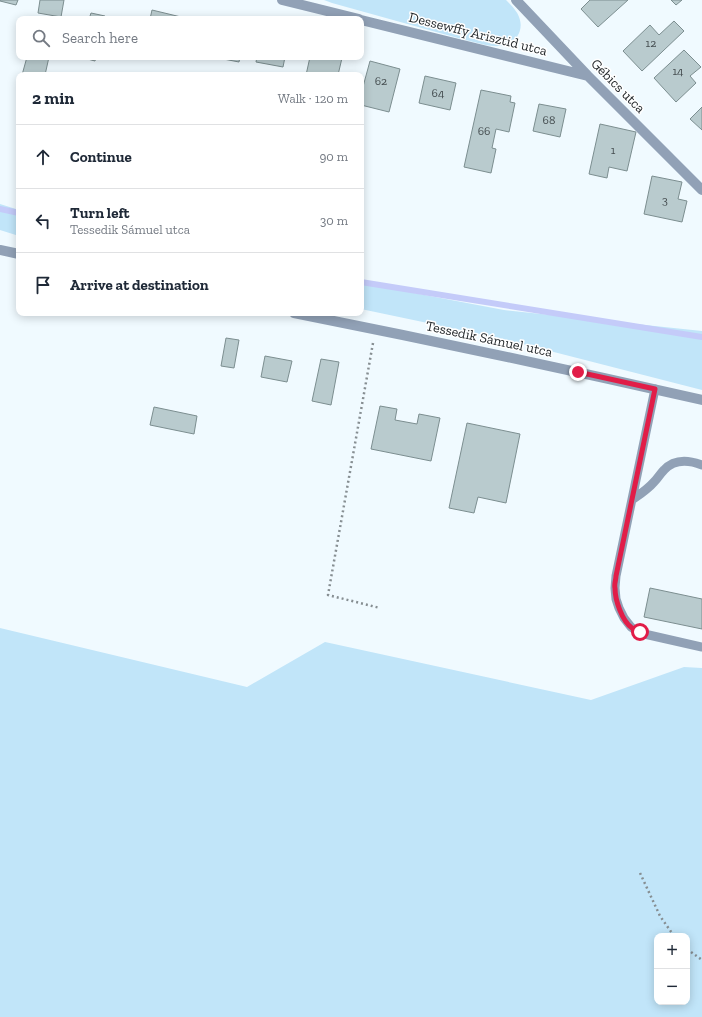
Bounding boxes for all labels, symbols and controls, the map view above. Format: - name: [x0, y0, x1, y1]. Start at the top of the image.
- street label: Dessewffy Arisztid utca: [407, 9, 549, 59]
- search box: [16, 16, 364, 60]
- icon: search: [30, 27, 52, 49]
- text: Search here: [62, 29, 138, 47]
- house number: 12: [646, 36, 656, 50]
- street label: Gébics utca: [587, 55, 649, 117]
- house number: 14: [672, 64, 684, 78]
- house number: 62: [375, 74, 387, 88]
- house number: 64: [432, 86, 445, 100]
- text: 2 min: [32, 88, 74, 108]
- text: Walk · 120 m: [278, 91, 348, 106]
- house number: 68: [543, 113, 555, 127]
- house number: 66: [478, 124, 490, 138]
- house number: 1: [611, 143, 616, 157]
- icon: ahead: [32, 146, 54, 168]
- text: Continue: [70, 148, 132, 166]
- text: 90 m: [319, 149, 348, 164]
- house number: 3: [662, 193, 668, 207]
- text: Turn left: [70, 204, 130, 222]
- icon: left: [32, 210, 54, 232]
- text: 30 m: [320, 213, 348, 228]
- text: Tessedik Sámuel utca: [70, 222, 190, 237]
- icon: arrive: [32, 274, 54, 296]
- text: Arrive at destination: [70, 276, 209, 294]
- street label: Tessedik Sámuel utca: [424, 317, 554, 361]
- route end: [569, 363, 587, 381]
- route start: [631, 623, 649, 641]
- map controls: [654, 933, 690, 1005]
- button: +: [654, 933, 690, 969]
- button: −: [654, 969, 690, 1005]

